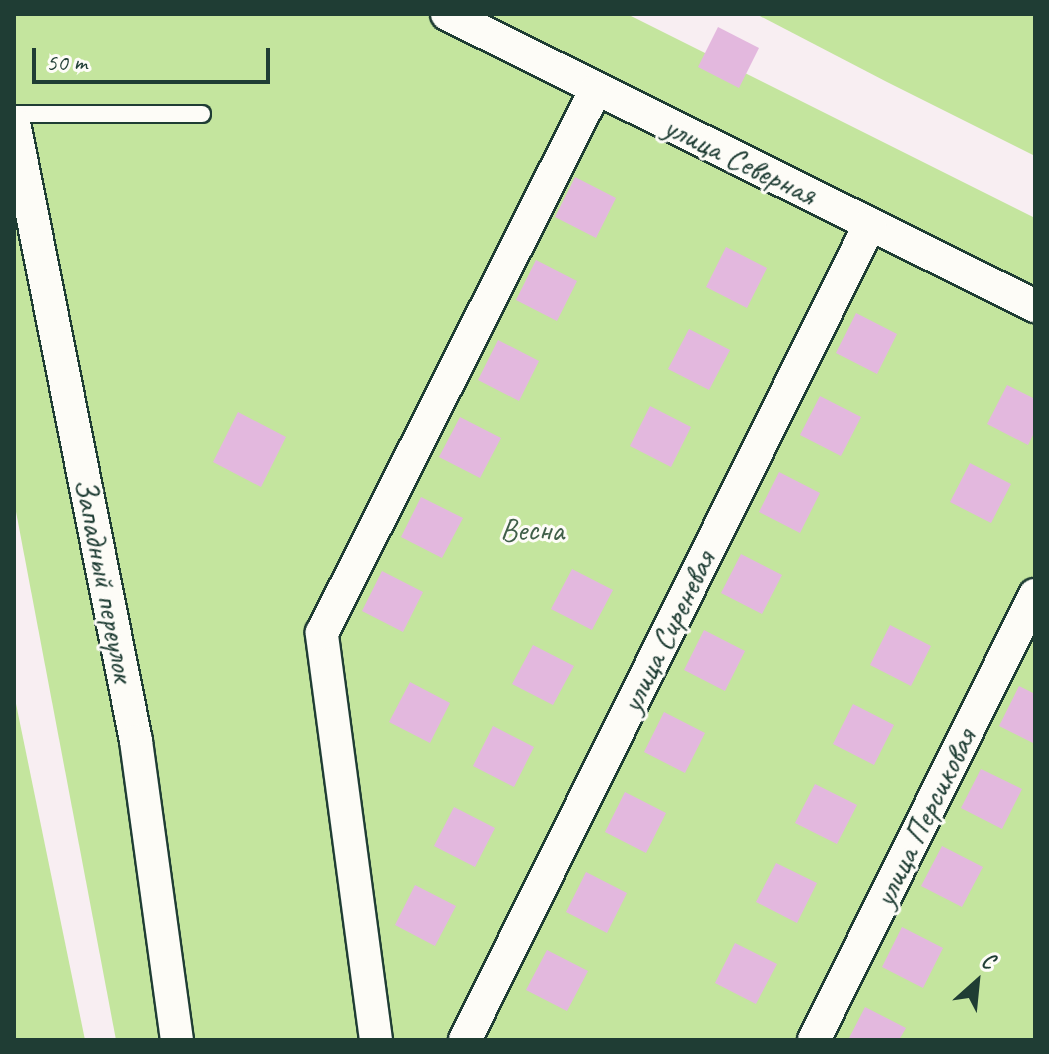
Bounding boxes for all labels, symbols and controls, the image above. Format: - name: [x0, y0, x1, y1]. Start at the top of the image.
- scale bar: [36, 32, 274, 82]
- text: 50 m: [46, 47, 87, 77]
- street label: улица Северная: [657, 108, 823, 214]
- street label: Западный переулок: [65, 475, 143, 685]
- park label: Весна: [500, 511, 564, 549]
- street label: улица Сиреневая: [612, 545, 724, 719]
- street label: улица Персиковая: [865, 723, 985, 913]
- north arrow: [937, 942, 1017, 1022]
- text: С: [977, 946, 999, 976]

